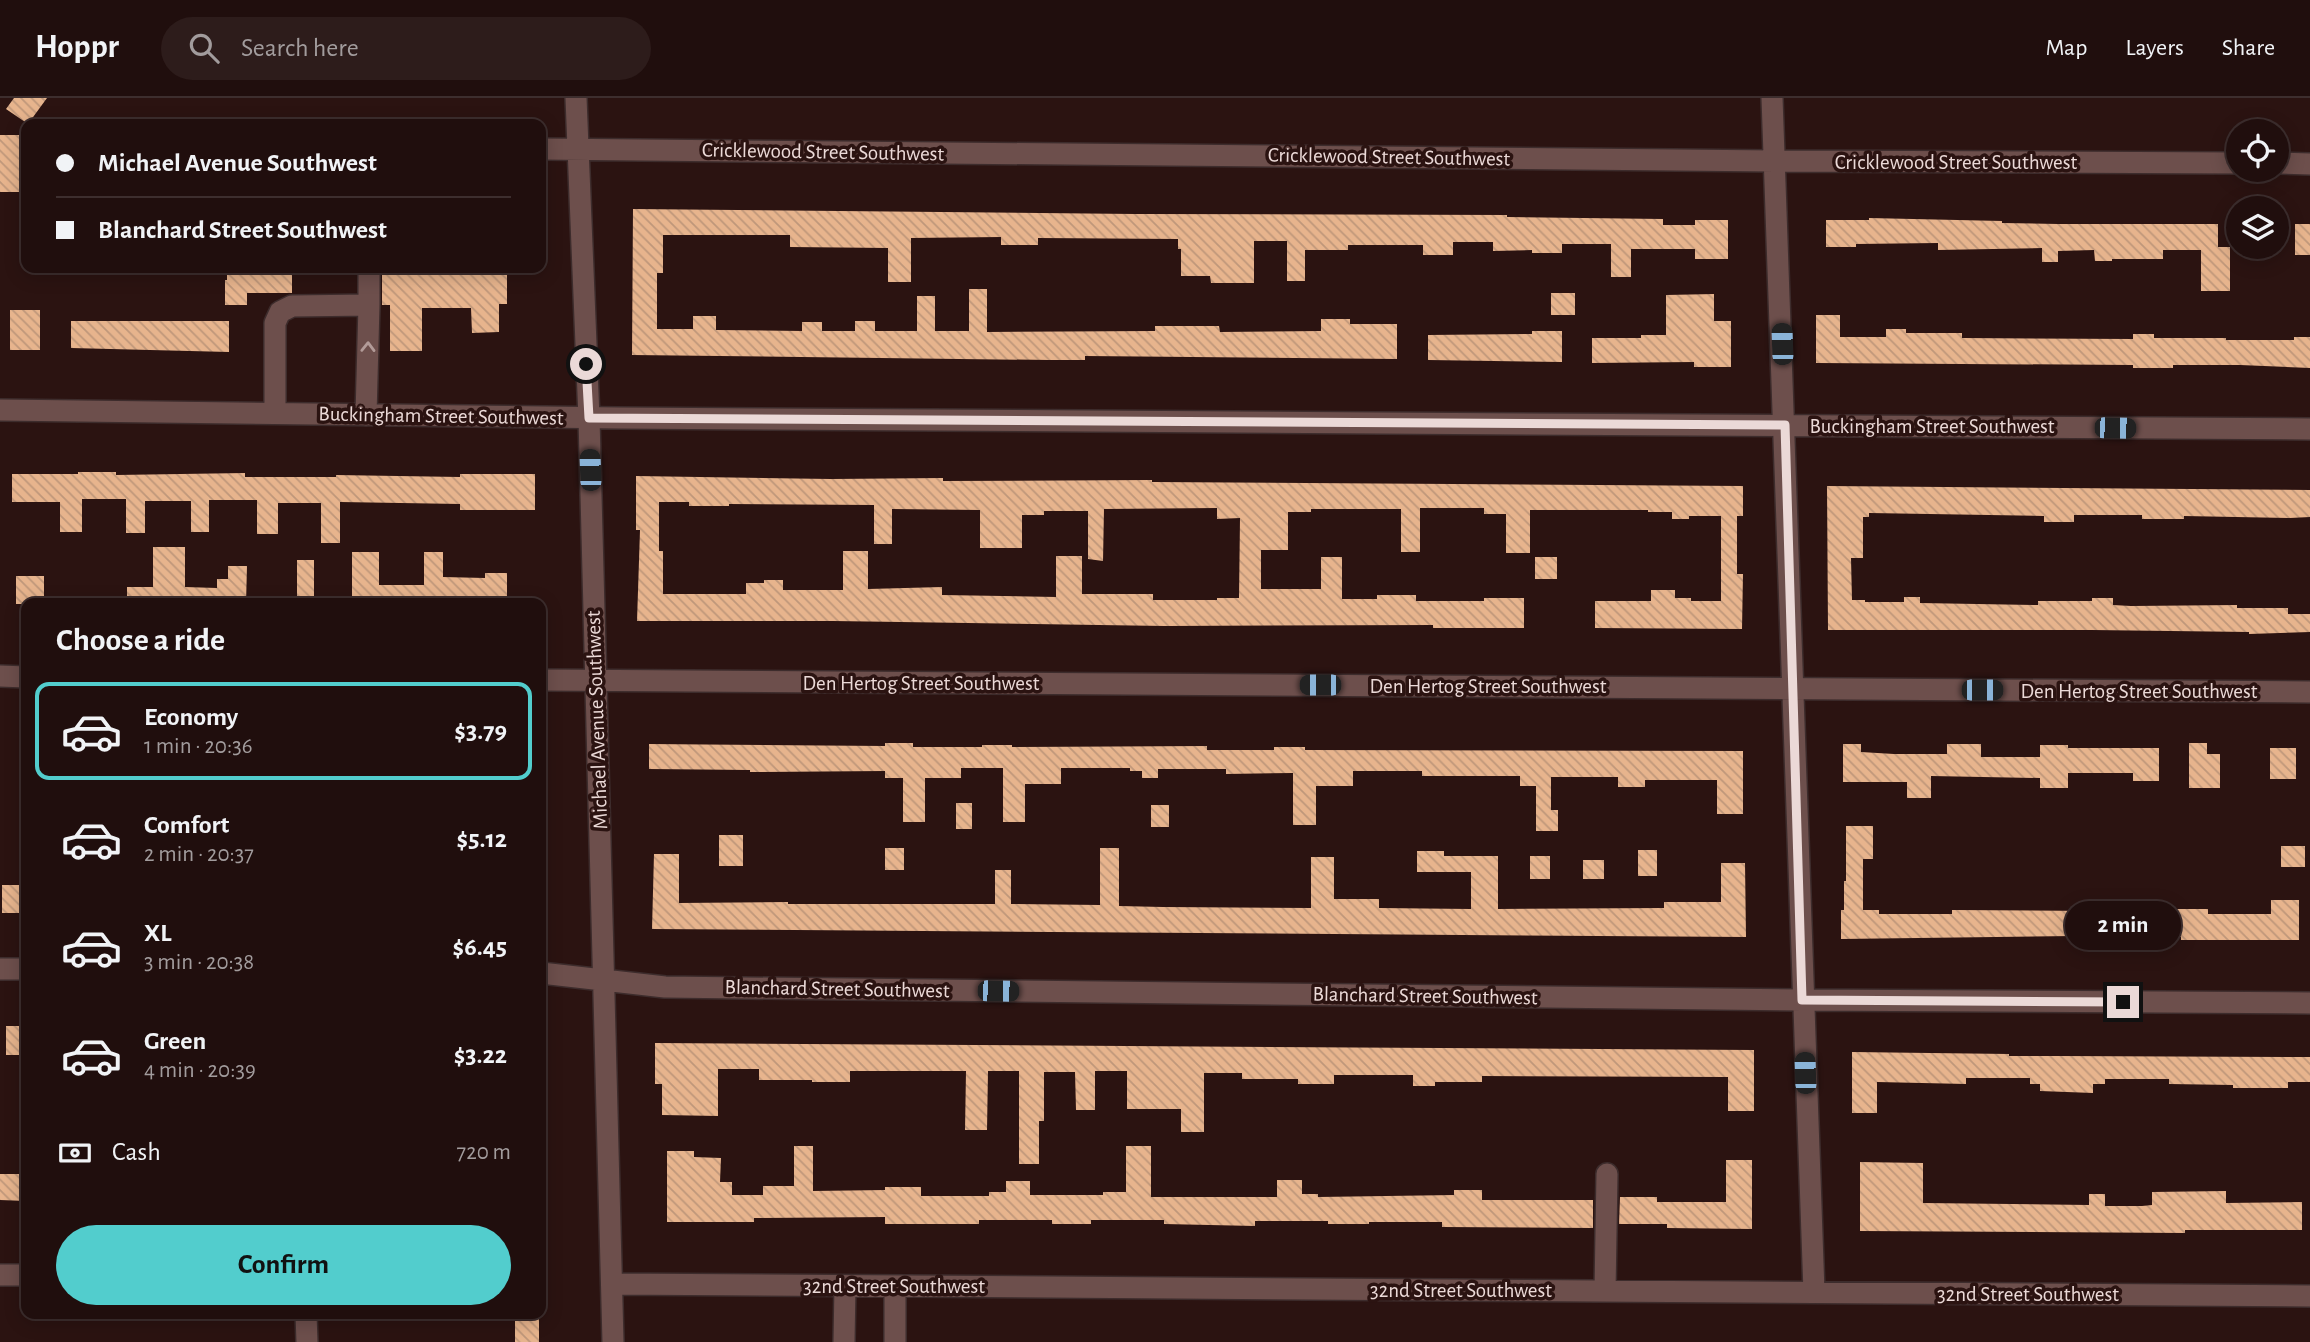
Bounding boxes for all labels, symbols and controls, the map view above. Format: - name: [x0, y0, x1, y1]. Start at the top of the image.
- search box: [161, 17, 651, 80]
- icon: search: [185, 29, 223, 67]
- text: Hoppr: [35, 31, 119, 64]
- text: Search here: [241, 35, 359, 61]
- text: Map: [2045, 36, 2087, 60]
- text: Layers: [2125, 36, 2184, 60]
- text: Share: [2222, 36, 2275, 60]
- map controls: [2226, 119, 2289, 259]
- button: locate: [2226, 119, 2289, 182]
- street label: Cricklewood Street Southwest: [702, 139, 945, 165]
- street label: Cricklewood Street Southwest: [1268, 144, 1511, 170]
- text: Michael Avenue Southwest: [98, 150, 377, 176]
- street label: Cricklewood Street Southwest: [1835, 152, 2077, 173]
- button: layers: [2226, 196, 2289, 259]
- text: Blanchard Street Southwest: [98, 217, 387, 243]
- car: [1771, 323, 1794, 365]
- one-way arrow: [360, 341, 376, 351]
- route start: [570, 348, 602, 380]
- street label: Buckingham Street Southwest: [318, 403, 564, 429]
- street label: Buckingham Street Southwest: [1809, 416, 2055, 437]
- car: [2094, 417, 2137, 439]
- car: [579, 449, 602, 491]
- street label: Michael Avenue Southwest: [583, 610, 611, 830]
- text: Choose a ride: [56, 624, 225, 656]
- street label: Den Hertog Street Southwest: [802, 673, 1040, 694]
- car: [1300, 675, 1342, 696]
- street label: Den Hertog Street Southwest: [1369, 676, 1607, 697]
- car: [1962, 680, 2004, 701]
- street label: Den Hertog Street Southwest: [2020, 681, 2258, 702]
- icon: car: [60, 700, 123, 763]
- text: Economy: [144, 704, 238, 730]
- text: $3.79: [454, 718, 507, 744]
- text: 1 min · 20:36: [144, 735, 253, 758]
- icon: car: [60, 808, 123, 871]
- text: Comfort: [144, 812, 229, 838]
- text: $5.12: [457, 826, 507, 852]
- text: 2 min · 20:37: [144, 843, 254, 866]
- callout: 2 min: [2065, 900, 2181, 950]
- text: 2 min: [2097, 914, 2149, 937]
- icon: car: [60, 916, 123, 979]
- text: XL: [144, 920, 171, 946]
- text: $6.45: [452, 934, 507, 960]
- text: 3 min · 20:38: [144, 951, 254, 974]
- street label: Blanchard Street Southwest: [724, 977, 950, 1001]
- car: [977, 980, 1020, 1002]
- street label: Blanchard Street Southwest: [1312, 984, 1538, 1008]
- route end: [2107, 986, 2139, 1018]
- icon: car: [60, 1024, 123, 1087]
- text: Green: [144, 1028, 206, 1054]
- text: $3.22: [454, 1042, 507, 1068]
- car: [1794, 1052, 1817, 1094]
- text: 4 min · 20:39: [144, 1059, 256, 1082]
- icon: cash: [56, 1134, 94, 1172]
- text: Cash: [112, 1139, 161, 1165]
- text: 720 m: [457, 1141, 511, 1164]
- button: Confirm: [56, 1225, 511, 1305]
- street label: 32nd Street Southwest: [803, 1276, 985, 1297]
- street label: 32nd Street Southwest: [1370, 1280, 1552, 1301]
- street label: 32nd Street Southwest: [1937, 1284, 2119, 1305]

